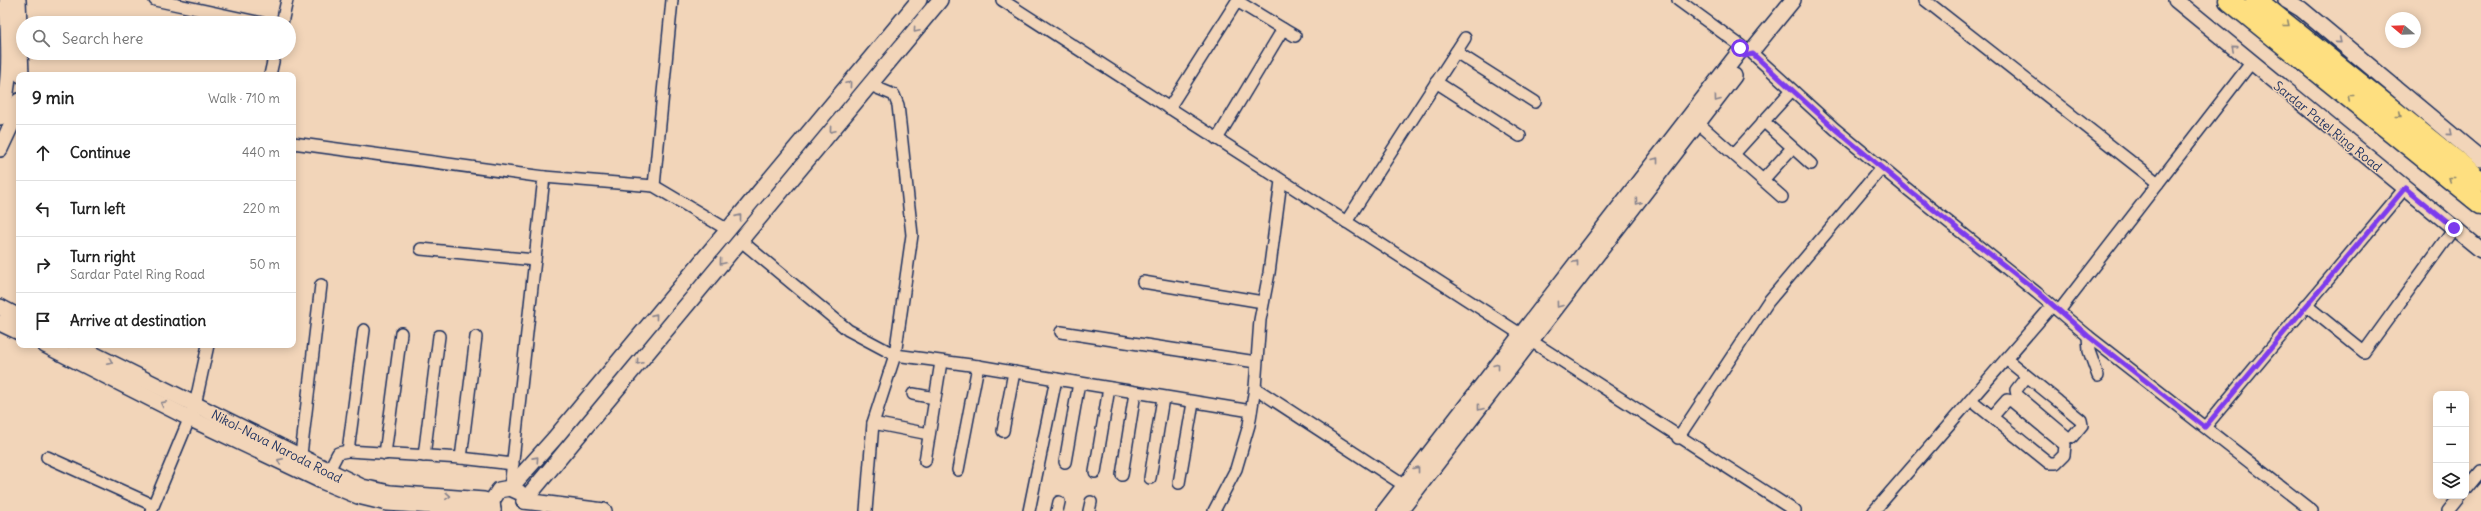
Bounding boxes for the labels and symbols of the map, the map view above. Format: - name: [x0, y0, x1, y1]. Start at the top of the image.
- north arrow: [2385, 12, 2421, 48]
- one-way arrow: [2282, 20, 2289, 27]
- one-way arrow: [913, 25, 920, 33]
- one-way arrow: [2334, 37, 2342, 44]
- route start: [1731, 39, 1749, 57]
- one-way arrow: [2231, 46, 2238, 53]
- street label: Sardar Patel Ring Road: [2270, 77, 2386, 176]
- one-way arrow: [844, 82, 851, 89]
- one-way arrow: [1714, 94, 1721, 101]
- one-way arrow: [2347, 95, 2354, 102]
- one-way arrow: [2394, 110, 2402, 117]
- one-way arrow: [830, 125, 837, 132]
- one-way arrow: [2445, 129, 2452, 136]
- one-way arrow: [1651, 158, 1658, 165]
- one-way arrow: [2448, 177, 2455, 184]
- one-way arrow: [1635, 198, 1643, 205]
- one-way arrow: [734, 214, 741, 221]
- route end: [2445, 219, 2463, 237]
- one-way arrow: [719, 257, 726, 264]
- one-way arrow: [1572, 261, 1579, 268]
- one-way arrow: [1557, 301, 1564, 308]
- one-way arrow: [650, 313, 657, 320]
- one-way arrow: [636, 357, 643, 364]
- one-way arrow: [106, 358, 113, 365]
- one-way arrow: [1492, 364, 1499, 371]
- one-way arrow: [160, 402, 168, 409]
- one-way arrow: [1477, 404, 1484, 411]
- street label: Nikol-Nava Naroda Road: [208, 406, 345, 487]
- one-way arrow: [532, 456, 539, 464]
- one-way arrow: [277, 458, 285, 466]
- one-way arrow: [1413, 467, 1420, 474]
- one-way arrow: [445, 492, 451, 501]

